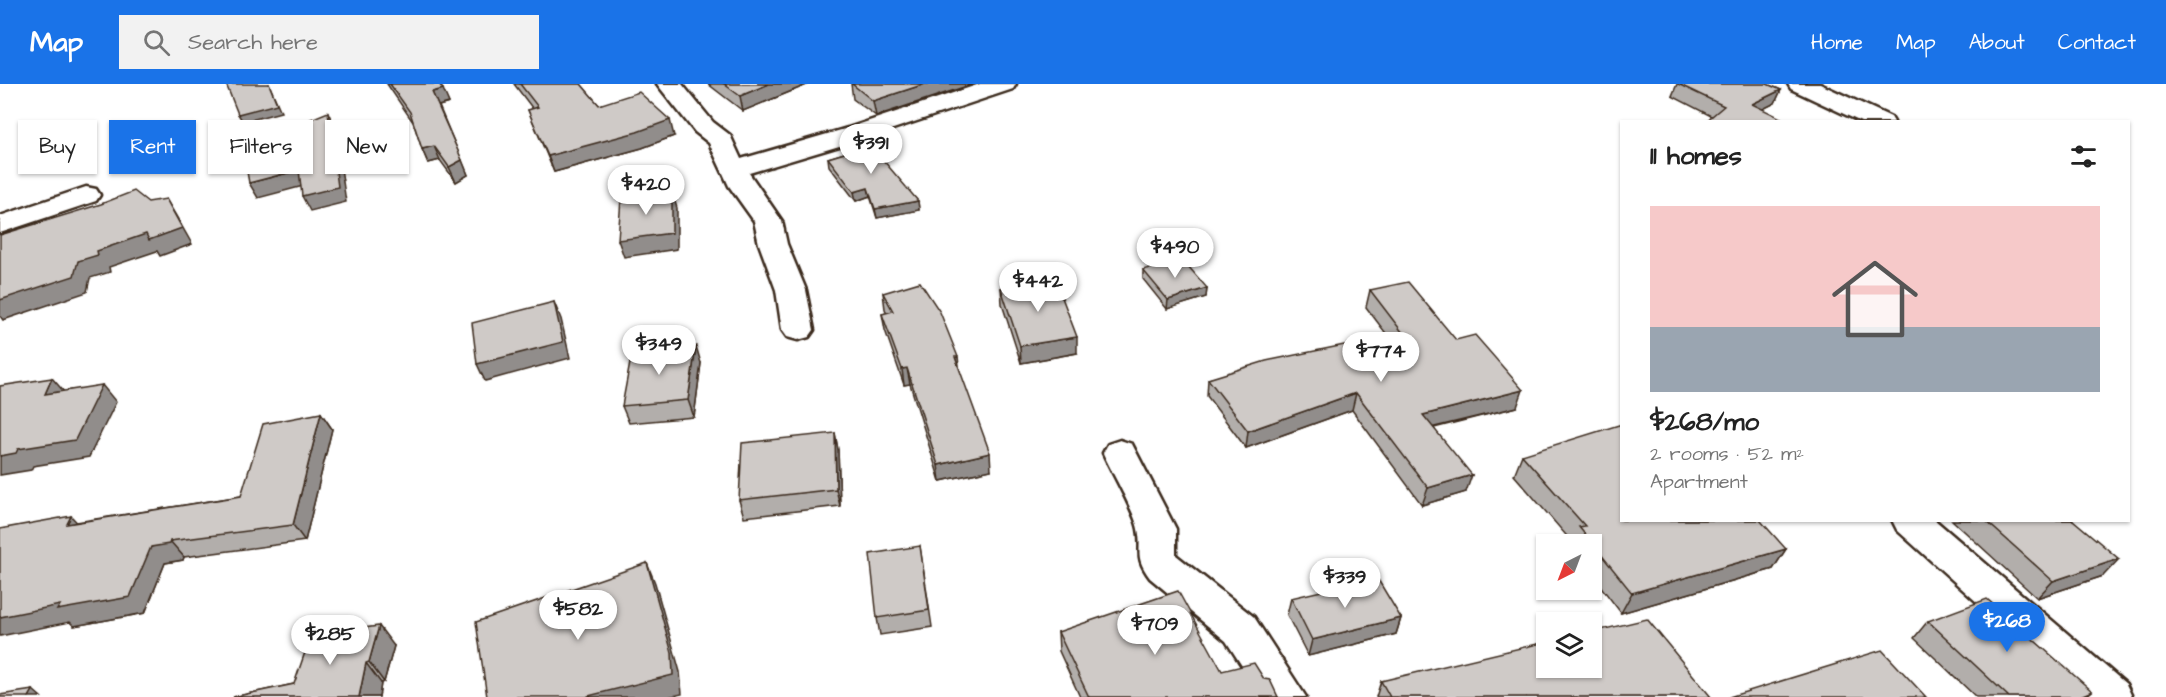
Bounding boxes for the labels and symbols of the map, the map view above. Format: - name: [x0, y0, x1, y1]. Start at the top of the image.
- pin: $391: [835, 124, 907, 175]
- pin: $420: [610, 165, 682, 216]
- pin: $490: [1139, 228, 1211, 279]
- pin: $442: [1002, 262, 1074, 313]
- pin: $349: [623, 325, 695, 376]
- pin: $774: [1345, 332, 1417, 383]
- north arrow: [1536, 534, 1602, 600]
- pin: $339: [1309, 558, 1381, 609]
- pin: $582: [542, 590, 614, 641]
- pin: $268: [1971, 602, 2043, 653]
- pin: $709: [1119, 605, 1191, 656]
- pin: $285: [294, 615, 366, 666]

